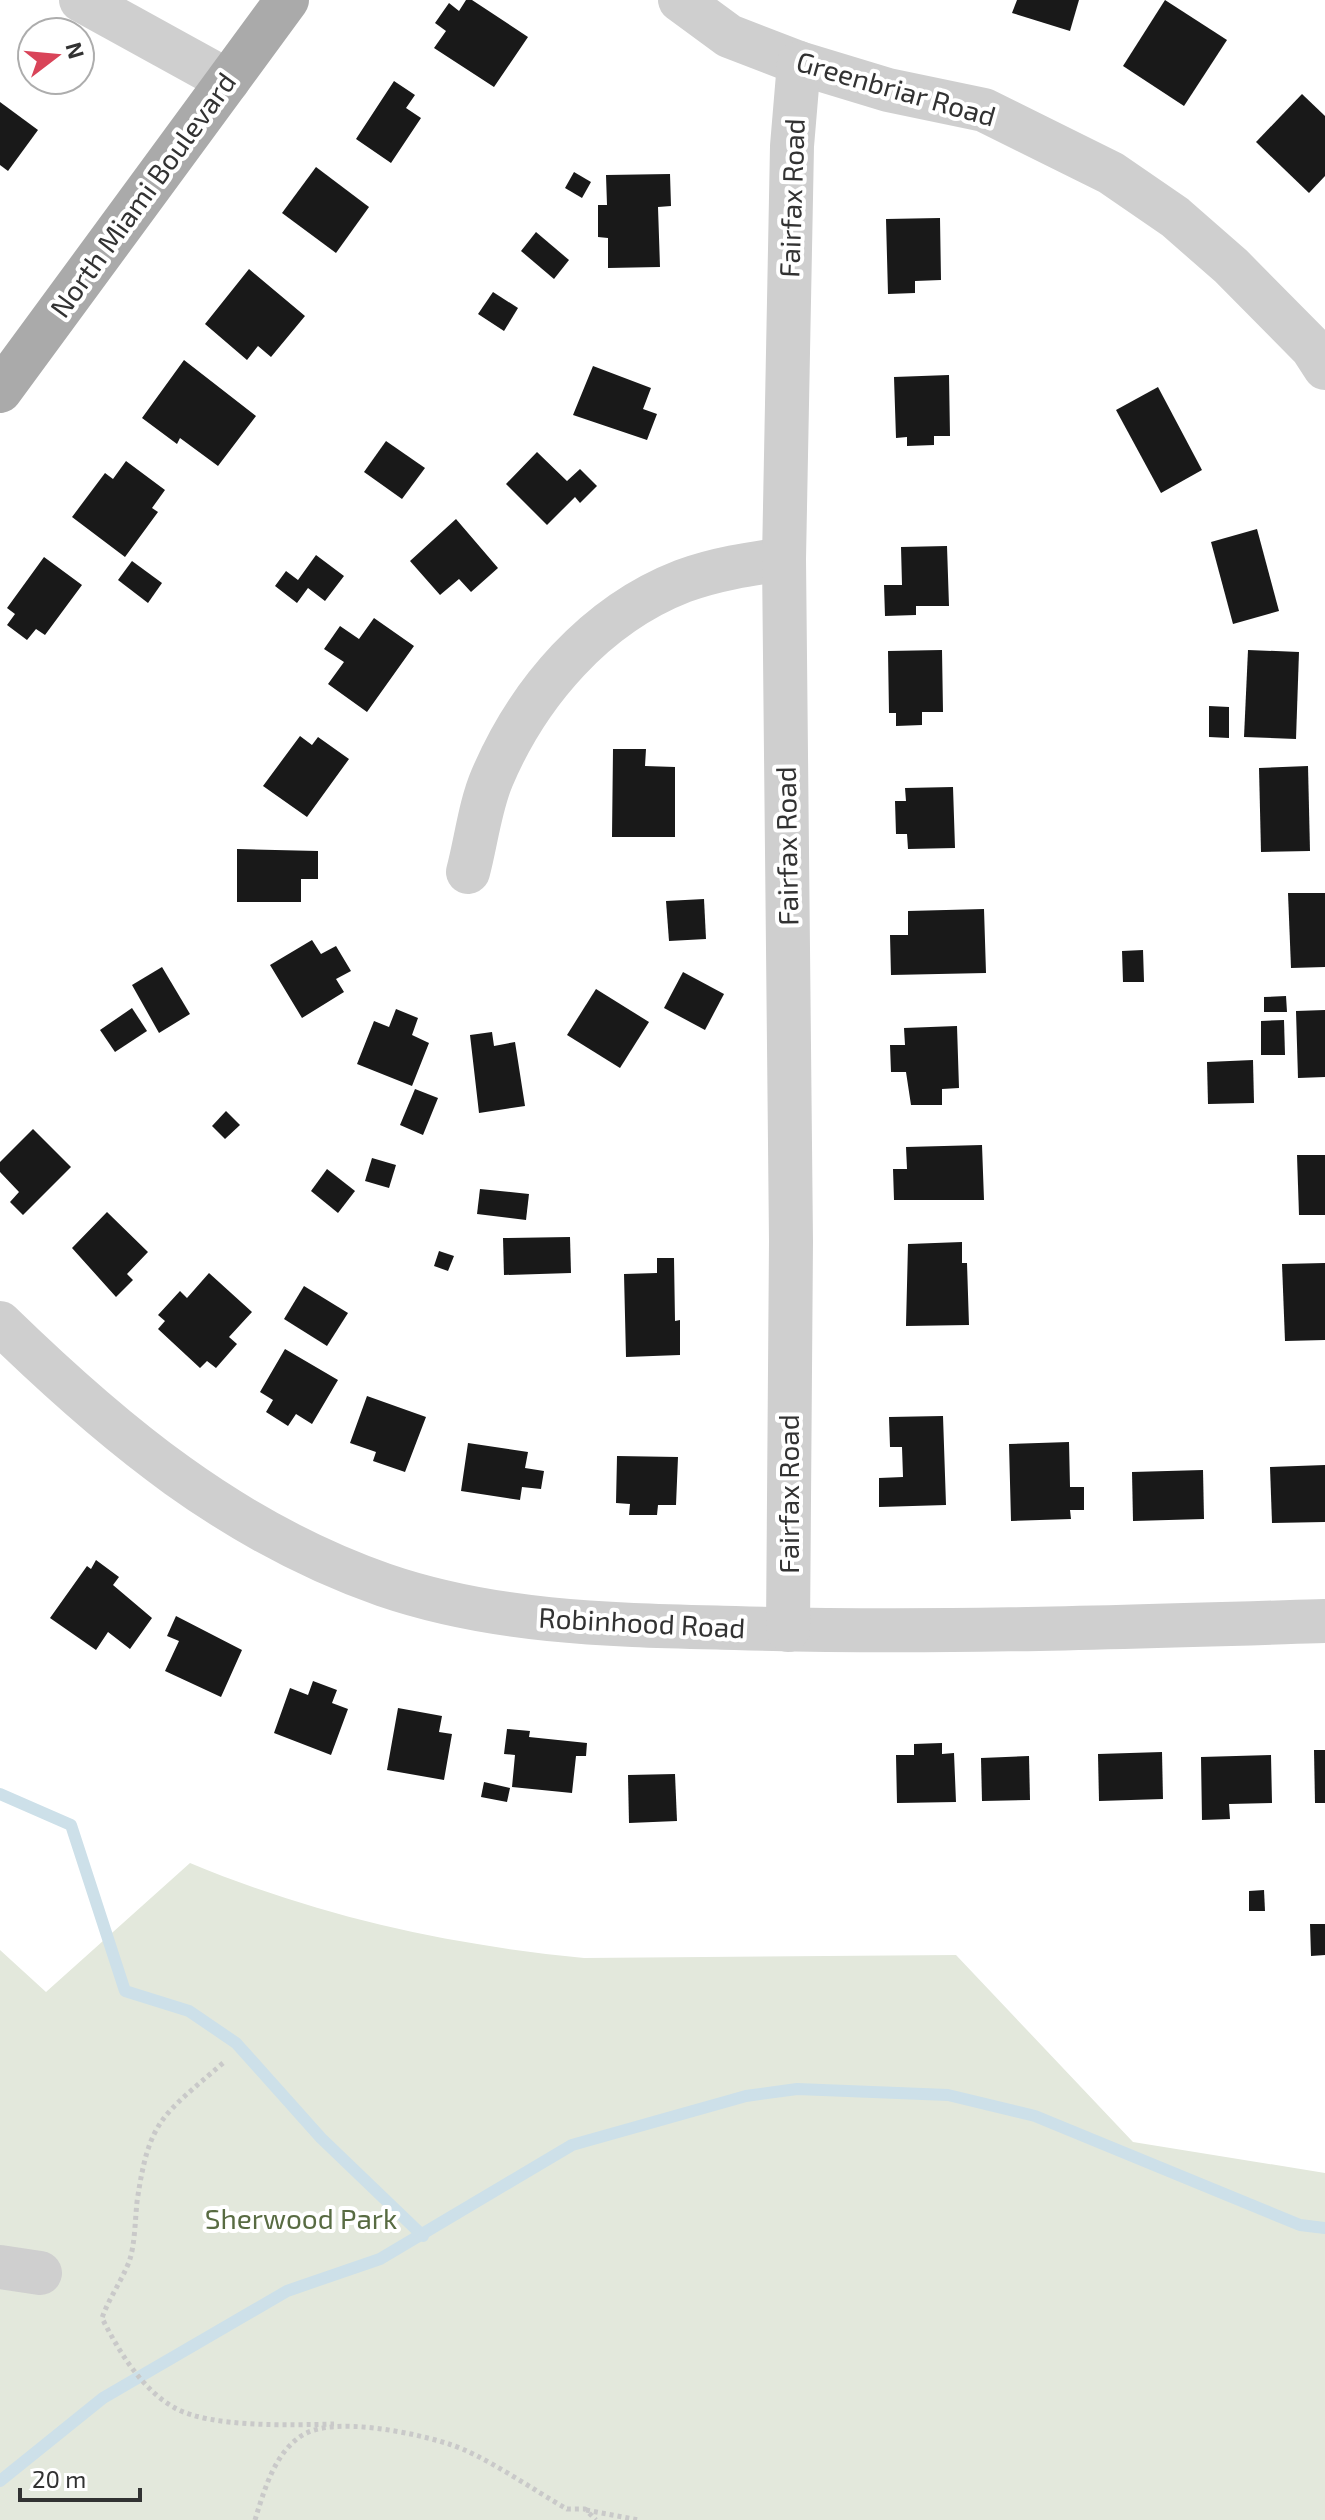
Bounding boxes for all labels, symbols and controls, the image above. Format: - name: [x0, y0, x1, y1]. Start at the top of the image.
- north arrow: [16, 16, 96, 96]
- text: N: [62, 39, 91, 61]
- street label: Greenbriar Road: [793, 43, 1000, 133]
- street label: North Miami Boulevard: [42, 65, 242, 323]
- street label: Fairfax Road: [771, 118, 811, 278]
- street label: Fairfax Road: [768, 766, 804, 926]
- street label: Fairfax Road: [771, 1414, 805, 1574]
- street label: Robinhood Road: [538, 1600, 746, 1644]
- park label: Sherwood Park: [205, 2201, 397, 2235]
- scale bar: [20, 2452, 140, 2502]
- text: 20 m: [32, 2464, 86, 2493]

